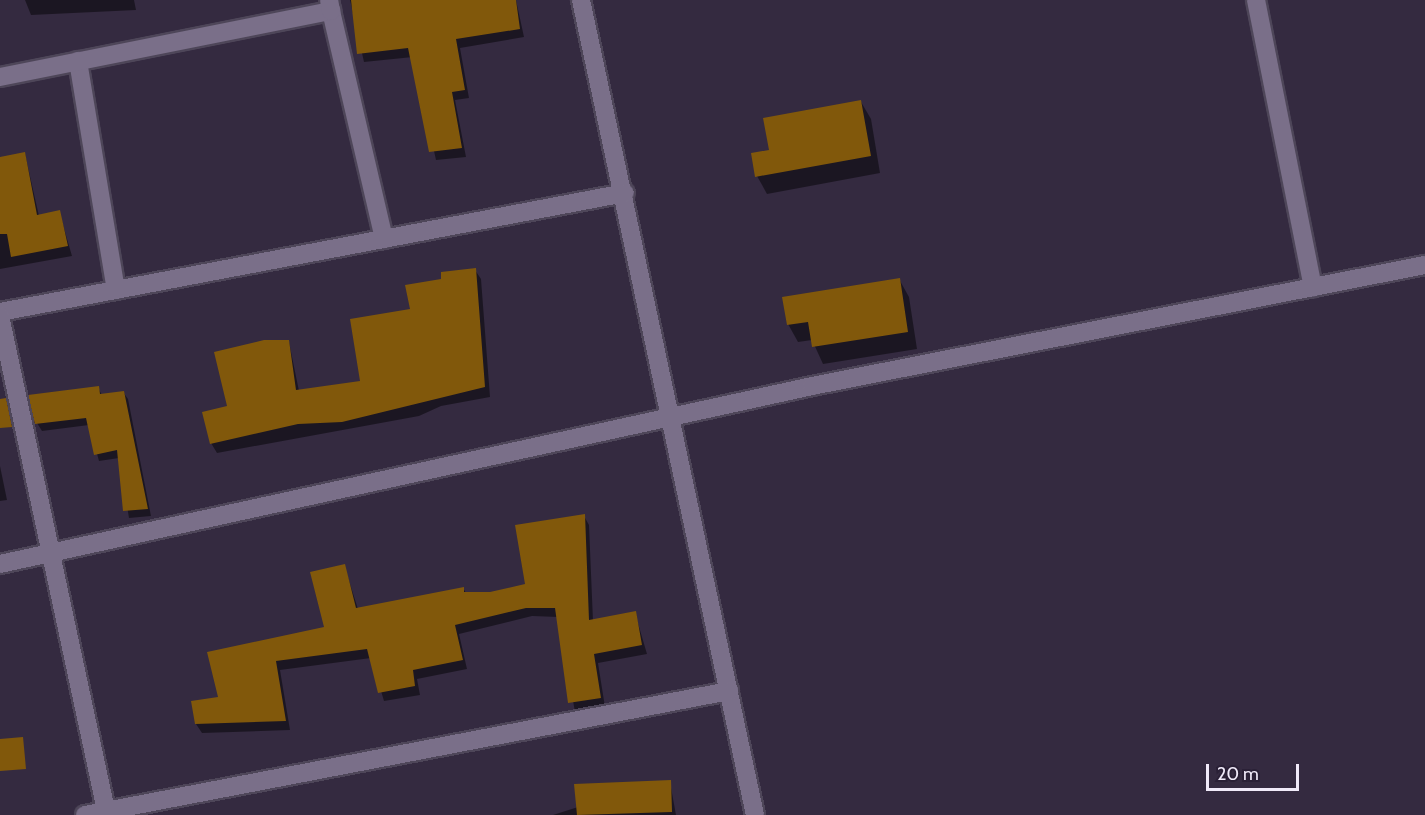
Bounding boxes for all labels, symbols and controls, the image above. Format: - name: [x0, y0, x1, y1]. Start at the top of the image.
- scale bar: [1209, 752, 1302, 790]
- text: 20 m: [1217, 763, 1259, 785]

